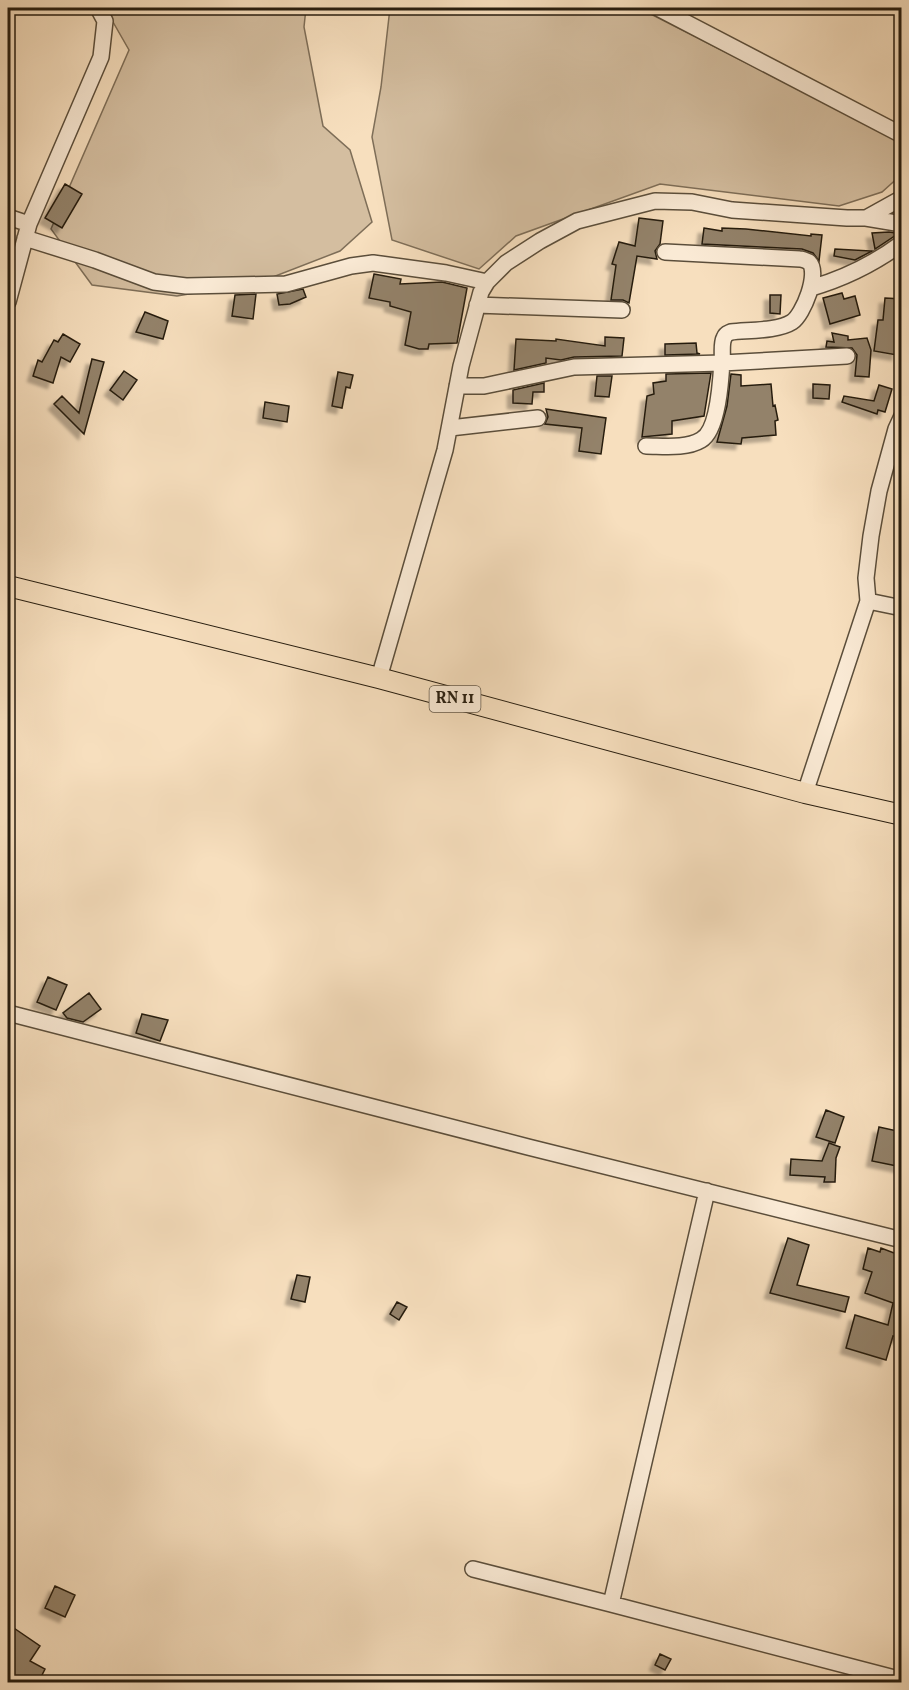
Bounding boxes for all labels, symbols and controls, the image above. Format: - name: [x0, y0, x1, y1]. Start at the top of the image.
- road number: RN 11: [430, 686, 480, 712]

